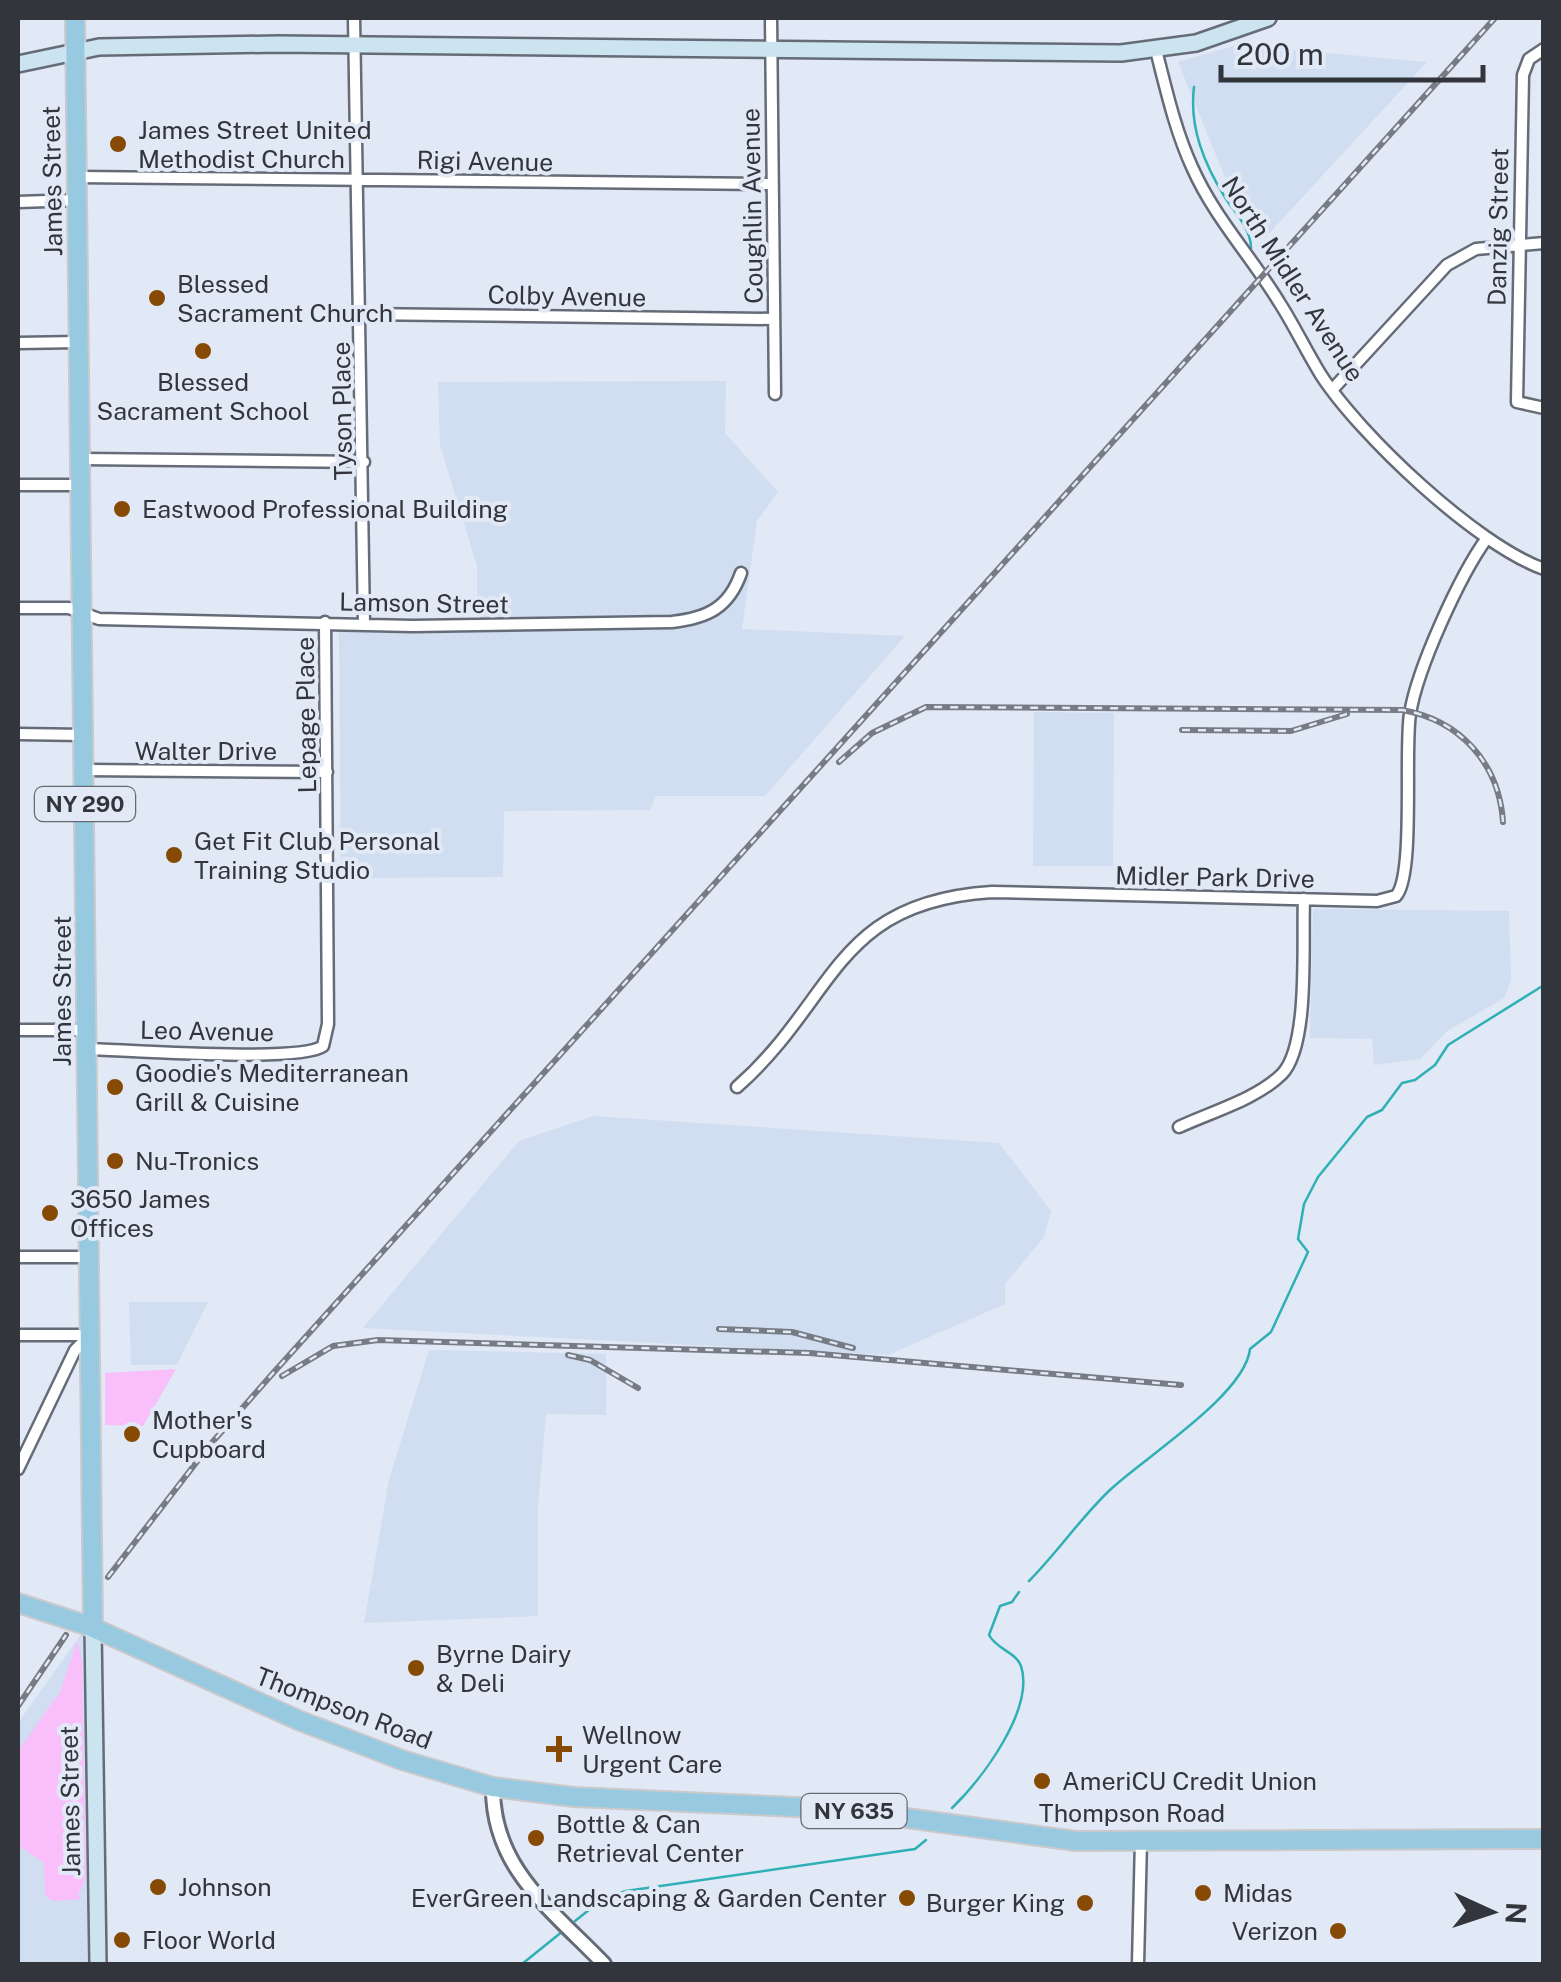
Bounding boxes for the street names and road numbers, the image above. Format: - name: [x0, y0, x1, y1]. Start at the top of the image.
- street label: James Street: [36, 105, 68, 257]
- street label: Coughlin Avenue: [735, 108, 769, 304]
- street label: Rigi Avenue: [416, 145, 554, 177]
- street label: Danzig Street: [1482, 148, 1514, 306]
- street label: North Midler Avenue: [1215, 171, 1371, 387]
- street label: Colby Avenue: [487, 280, 647, 312]
- street label: Tyson Place: [326, 341, 358, 481]
- street label: Lamson Street: [339, 587, 509, 619]
- street label: Lepage Place: [290, 636, 322, 794]
- street label: Walter Drive: [135, 736, 277, 766]
- road number: NY 290: [35, 787, 135, 821]
- street label: Midler Park Drive: [1115, 860, 1315, 894]
- street label: James Street: [47, 916, 77, 1066]
- street label: Leo Avenue: [140, 1015, 274, 1047]
- street label: Thompson Road: [252, 1661, 436, 1755]
- street label: James Street: [54, 1725, 86, 1877]
- road number: NY 635: [802, 1794, 906, 1828]
- street label: Thompson Road: [1039, 1798, 1225, 1828]

